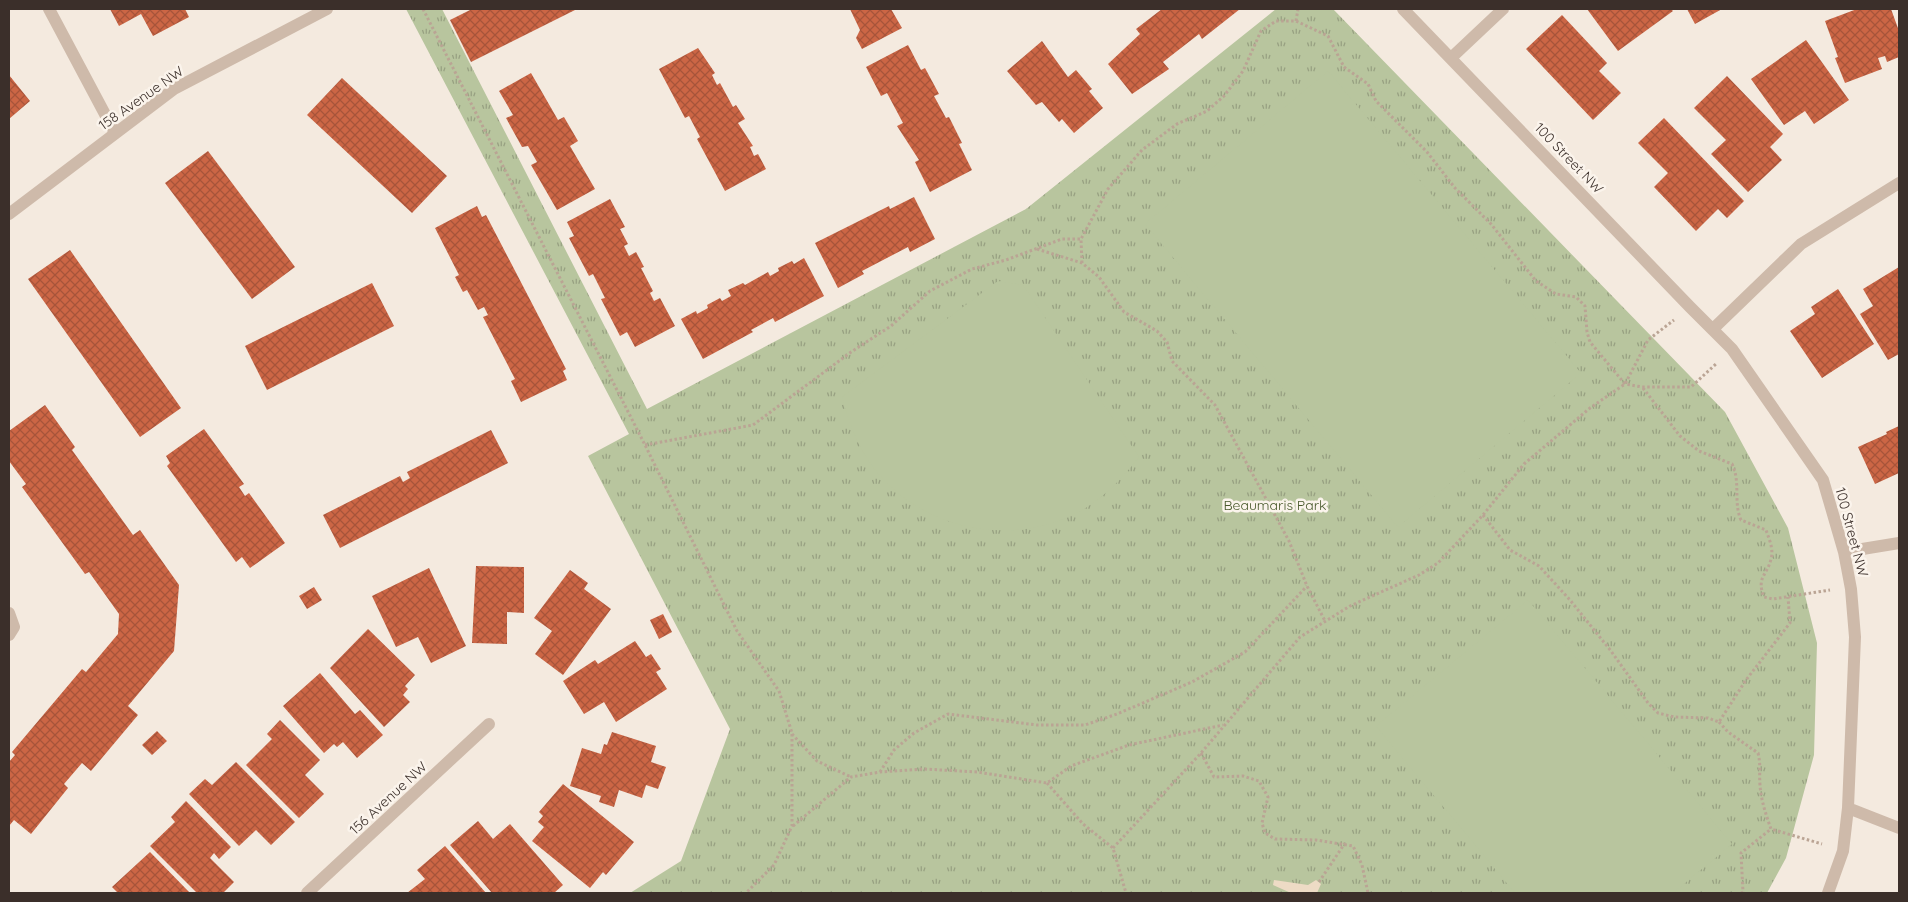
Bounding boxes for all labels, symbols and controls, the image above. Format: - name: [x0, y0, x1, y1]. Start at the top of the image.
- street label: 158 Avenue NW: [95, 62, 187, 134]
- street label: 100 Street NW: [1531, 119, 1608, 197]
- street label: 100 Street NW: [1831, 485, 1873, 579]
- park label: Beaumaris Park: [1223, 496, 1327, 514]
- street label: 156 Avenue NW: [345, 757, 431, 839]

